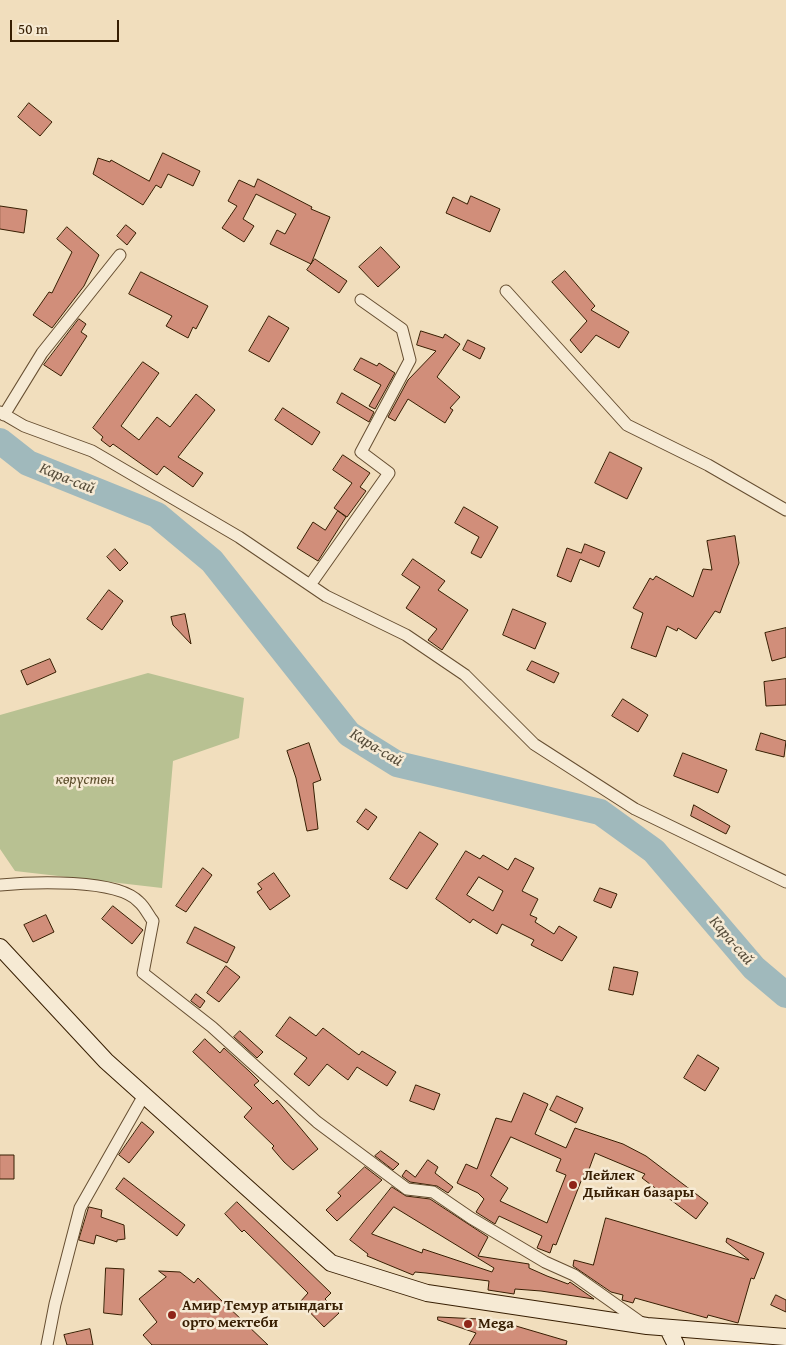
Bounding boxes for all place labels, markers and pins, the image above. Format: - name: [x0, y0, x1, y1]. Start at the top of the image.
- place label: Лейлек Дыйкан базары: [583, 1167, 694, 1202]
- marker: Лейлек Дыйкан базары: [567, 1179, 579, 1191]
- place label: Амир Темур атындагы орто мектеби: [182, 1297, 343, 1332]
- marker: Амир Темур атындагы орто мектеби: [166, 1309, 178, 1321]
- place label: Mega: [478, 1315, 514, 1333]
- marker: Mega: [462, 1318, 474, 1330]

